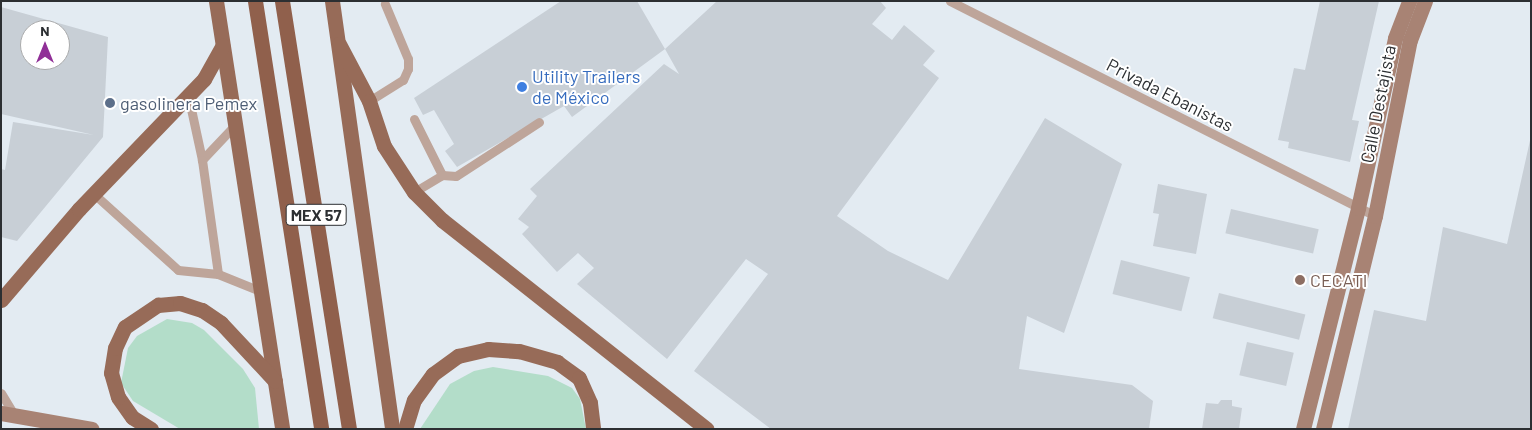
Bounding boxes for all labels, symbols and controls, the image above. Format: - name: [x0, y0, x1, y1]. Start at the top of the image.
- north arrow: [20, 20, 70, 70]
- text: N: [40, 22, 50, 39]
- street label: Calle Destajista: [1356, 43, 1400, 165]
- street label: Privada Ebanistas: [1103, 54, 1237, 136]
- place label: Utility Trailers de México: [532, 66, 640, 108]
- marker: Utility Trailers de México: [516, 81, 528, 93]
- place label: gasolinera Pemex: [120, 92, 257, 114]
- marker: gasolinera Pemex: [104, 97, 116, 109]
- road number: MEX 57: [285, 202, 347, 228]
- place label: CECATI: [1310, 269, 1367, 291]
- marker: CECATI: [1294, 274, 1306, 286]

